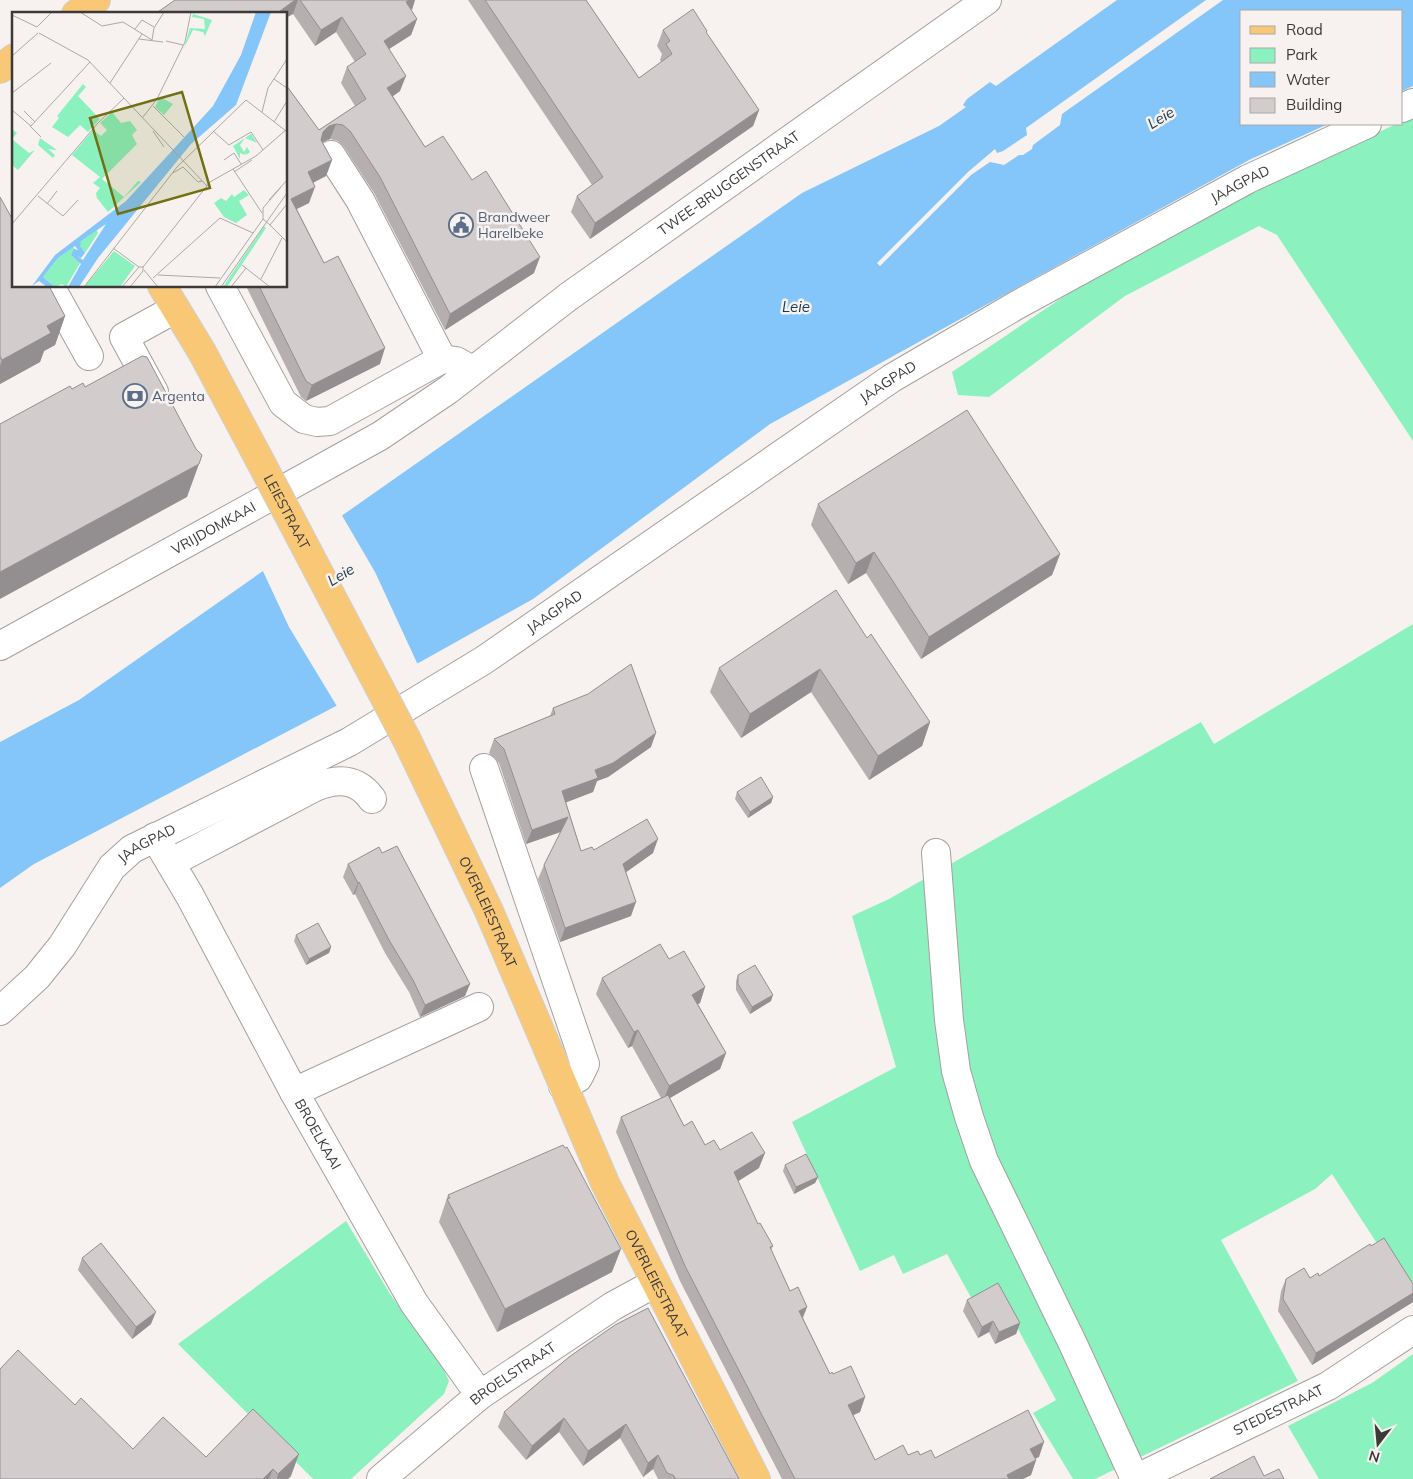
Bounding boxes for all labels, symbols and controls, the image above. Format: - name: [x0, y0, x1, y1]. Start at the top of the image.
- legend: [1240, 10, 1403, 125]
- inset map: [12, 12, 288, 288]
- text: Road: [1286, 20, 1323, 39]
- text: Park: [1286, 45, 1318, 64]
- text: Water: [1286, 70, 1330, 89]
- text: Building: [1286, 95, 1342, 114]
- water label: Leie: [1144, 102, 1178, 133]
- street label: TWEE-BRUGGENSTRAAT: [654, 126, 804, 240]
- street label: JAAGPAD: [1207, 161, 1273, 207]
- place label: Brandweer Harelbeke: [478, 208, 551, 242]
- public building icon: Brandweer Harelbeke: [448, 212, 474, 238]
- water label: Leie: [782, 297, 810, 316]
- street label: JAAGPAD: [856, 357, 920, 407]
- bank icon: Argenta: [122, 383, 148, 409]
- place label: Argenta: [152, 387, 205, 405]
- street label: LEIESTRAAT: [260, 471, 314, 553]
- street label: VRIJDOMKAAI: [168, 497, 259, 559]
- water label: Leie: [324, 559, 358, 590]
- street label: JAAGPAD: [523, 586, 586, 637]
- street label: JAAGPAD: [114, 820, 179, 867]
- street label: OVERLEIESTRAAT: [455, 853, 521, 971]
- street label: BROELKAAI: [291, 1096, 345, 1173]
- street label: OVERLEIESTRAAT: [621, 1227, 692, 1342]
- street label: BROELSTRAAT: [466, 1338, 560, 1409]
- street label: STEDESTRAAT: [1230, 1380, 1327, 1439]
- north arrow: [1353, 1419, 1403, 1469]
- text: N: [1367, 1446, 1382, 1467]

